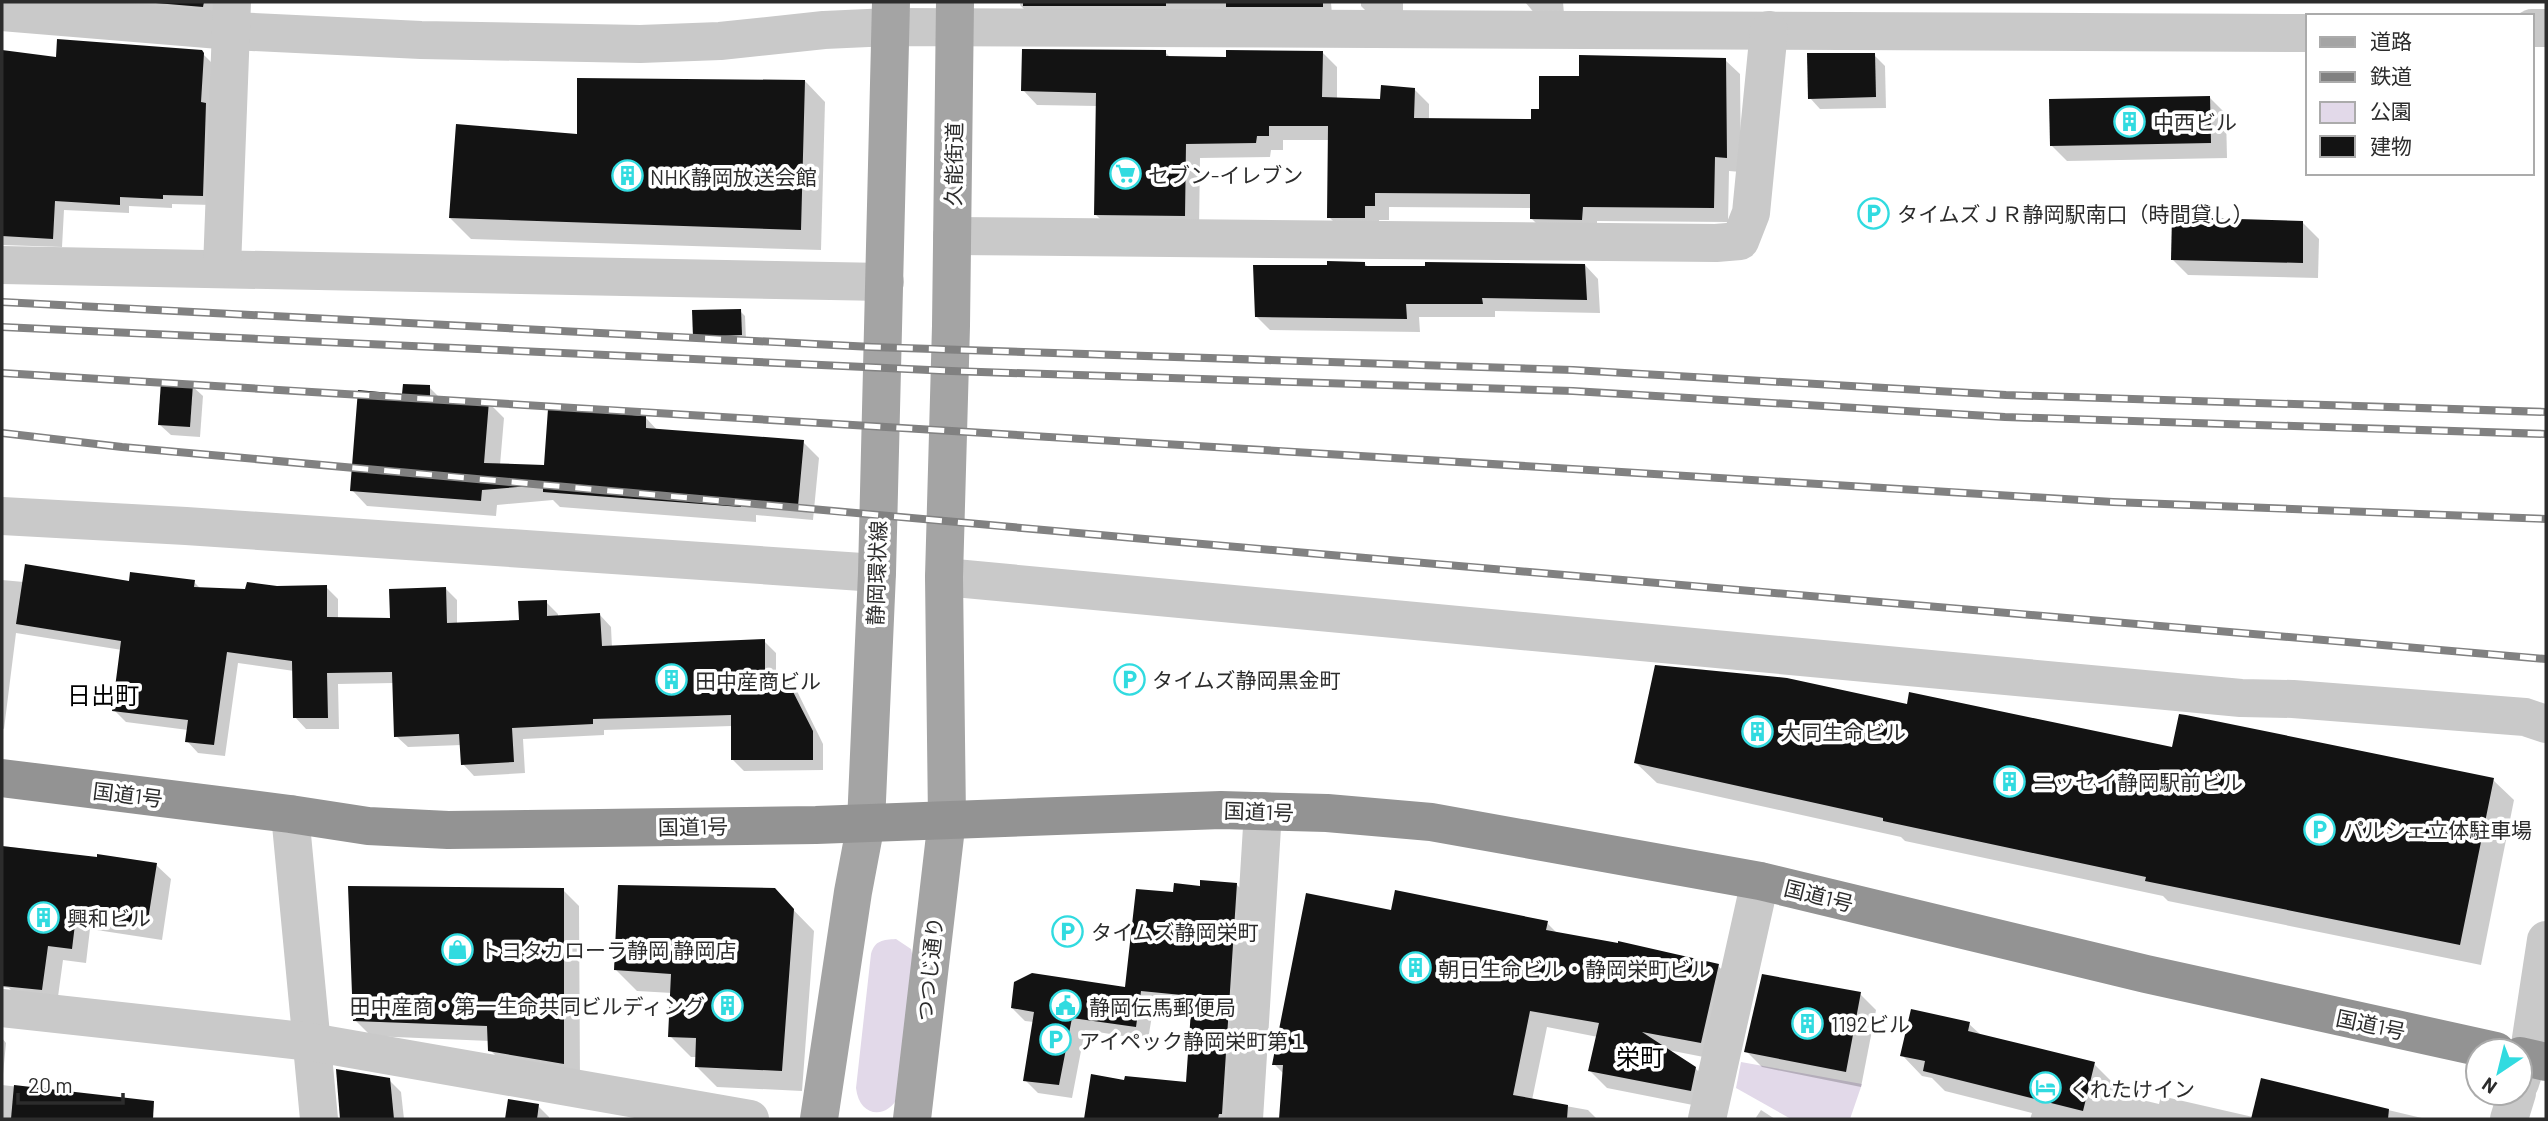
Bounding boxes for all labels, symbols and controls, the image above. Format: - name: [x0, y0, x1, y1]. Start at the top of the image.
- legend: [2306, 14, 2534, 175]
- text: 道路: [2370, 28, 2412, 53]
- text: 鉄道: [2370, 63, 2412, 88]
- text: 公園: [2370, 98, 2412, 123]
- building icon: 中西ビル: [2113, 104, 2147, 138]
- place label: 中西ビル: [2153, 109, 2237, 134]
- street label: 久能街道: [940, 122, 966, 206]
- text: 建物: [2370, 133, 2412, 158]
- supermarket icon: セブン-イレブン: [1108, 157, 1142, 191]
- building icon: NHK静岡放送会館: [610, 159, 644, 193]
- place label: セブン-イレブン: [1148, 162, 1303, 187]
- place label: NHK静岡放送会館: [650, 164, 817, 189]
- parking icon: タイムズＪＲ静岡駅南口（時間貸し）: [1857, 196, 1891, 230]
- place label: タイムズＪＲ静岡駅南口（時間貸し）: [1897, 201, 2254, 226]
- street label: 静岡環状線: [862, 520, 890, 626]
- parking icon: タイムズ静岡黒金町: [1112, 662, 1146, 696]
- building icon: 田中産商ビル: [655, 663, 689, 697]
- place label: タイムズ静岡黒金町: [1152, 667, 1341, 692]
- place label: 田中産商ビル: [695, 668, 821, 693]
- district label: 日出町: [67, 680, 139, 709]
- building icon: 大同生命ビル: [1740, 714, 1774, 748]
- place label: 大同生命ビル: [1780, 719, 1906, 744]
- building icon: ニッセイ静岡駅前ビル: [1993, 764, 2027, 798]
- place label: ニッセイ静岡駅前ビル: [2033, 769, 2243, 794]
- street label: 国道1号: [92, 777, 164, 811]
- street label: 国道1号: [1223, 797, 1295, 825]
- parking icon: パルシェ立体駐車場: [2303, 812, 2337, 846]
- street label: 国道1号: [658, 813, 728, 839]
- place label: パルシェ立体駐車場: [2343, 817, 2532, 842]
- street label: 国道1号: [1782, 874, 1856, 916]
- building icon: 興和ビル: [27, 900, 61, 934]
- place label: 興和ビル: [67, 905, 151, 930]
- parking icon: タイムズ静岡栄町: [1051, 914, 1085, 948]
- street label: つつじ通り: [911, 915, 947, 1023]
- place label: タイムズ静岡栄町: [1091, 919, 1259, 944]
- shop icon: トヨタカローラ静岡 静岡店: [440, 932, 474, 966]
- place label: トヨタカローラ静岡 静岡店: [480, 937, 736, 962]
- building icon: 朝日生命ビル・静岡栄町ビル: [1398, 951, 1432, 985]
- place label: 朝日生命ビル・静岡栄町ビル: [1438, 956, 1711, 981]
- building icon: 田中産商・第一生命共同ビルディング: [711, 988, 745, 1022]
- public building icon: 静岡伝馬郵便局: [1049, 989, 1083, 1023]
- place label: 田中産商・第一生命共同ビルディング: [349, 993, 705, 1018]
- place label: 静岡伝馬郵便局: [1089, 994, 1236, 1019]
- street label: 国道1号: [2334, 1004, 2408, 1044]
- building icon: 1192ビル: [1791, 1006, 1825, 1040]
- place label: 1192ビル: [1831, 1011, 1910, 1036]
- parking icon: アイペック静岡栄町第１: [1039, 1023, 1073, 1057]
- place label: アイペック静岡栄町第１: [1079, 1028, 1309, 1053]
- north arrow: [2464, 1037, 2534, 1107]
- district label: 栄町: [1616, 1042, 1664, 1071]
- scale bar: [18, 1062, 122, 1106]
- hotel icon: くれたけイン: [2029, 1071, 2063, 1105]
- text: 20 m: [28, 1072, 73, 1097]
- text: N: [2477, 1073, 2501, 1099]
- place label: くれたけイン: [2069, 1076, 2195, 1101]

